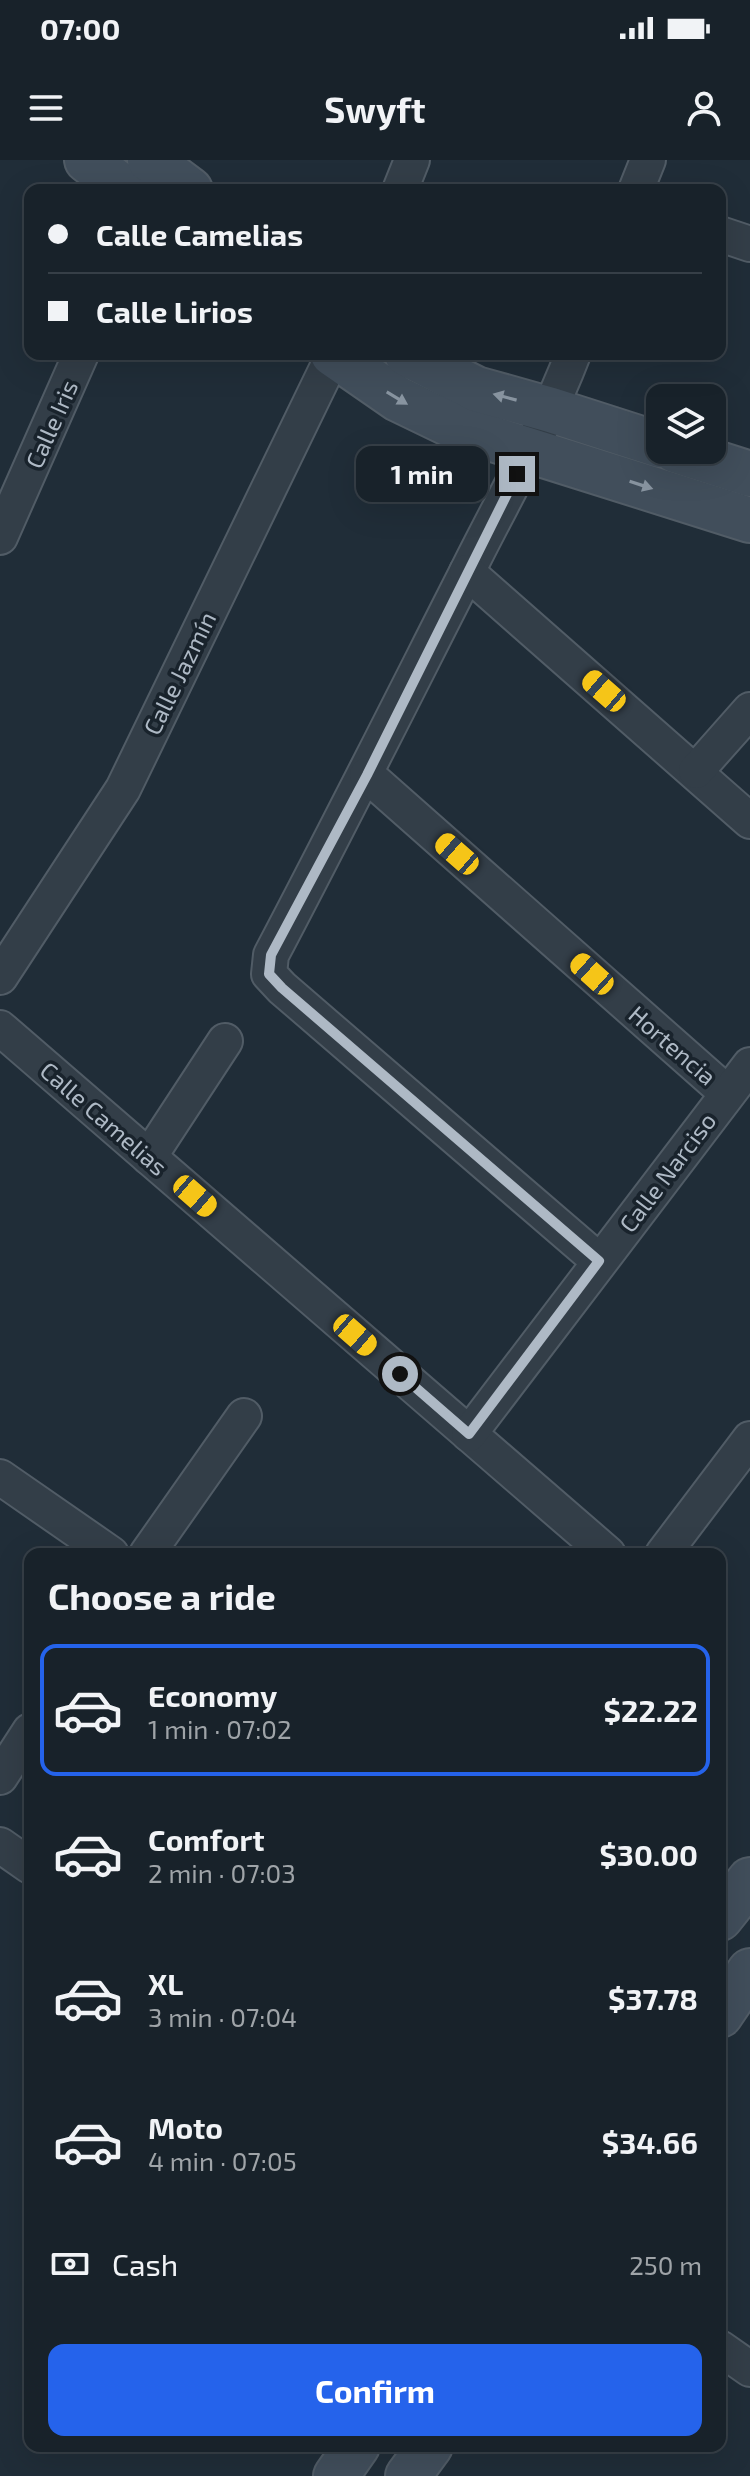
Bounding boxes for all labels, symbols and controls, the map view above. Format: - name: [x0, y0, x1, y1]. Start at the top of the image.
- text: 07:00: [40, 10, 120, 46]
- icon: menu: [24, 86, 68, 130]
- icon: person: [682, 86, 726, 130]
- text: Swyft: [324, 87, 426, 130]
- text: Calle Camelias: [96, 216, 303, 252]
- text: Calle Lirios: [96, 293, 253, 329]
- street label: Calle Iris: [19, 375, 83, 473]
- map controls: [646, 384, 726, 464]
- button: layers: [646, 384, 726, 464]
- one-way arrow: [386, 391, 408, 405]
- one-way arrow: [493, 391, 518, 403]
- callout: 1 min: [357, 446, 489, 502]
- route end: [499, 456, 535, 492]
- text: 1 min: [391, 458, 453, 489]
- one-way arrow: [630, 480, 654, 492]
- street label: Calle Jazmín: [137, 607, 221, 739]
- car: [578, 666, 630, 716]
- car: [431, 829, 483, 879]
- car: [566, 949, 618, 999]
- street label: Hortencia: [623, 999, 723, 1091]
- street label: Calle Camelias: [35, 1055, 173, 1181]
- street label: Calle Narciso: [613, 1106, 721, 1238]
- car: [169, 1171, 221, 1221]
- car: [329, 1310, 381, 1360]
- route start: [382, 1356, 418, 1392]
- text: Choose a ride: [48, 1574, 276, 1617]
- icon: car: [52, 1674, 124, 1746]
- text: Economy: [148, 1677, 277, 1713]
- text: $22.22: [604, 1692, 698, 1728]
- text: 1 min · 07:02: [148, 1713, 292, 1744]
- icon: car: [52, 1818, 124, 1890]
- text: Comfort: [148, 1821, 265, 1857]
- text: $30.00: [599, 1836, 698, 1872]
- text: 2 min · 07:03: [148, 1857, 296, 1888]
- icon: car: [52, 1962, 124, 2034]
- text: XL: [148, 1965, 183, 2001]
- text: $37.78: [608, 1980, 698, 2016]
- text: 3 min · 07:04: [148, 2001, 297, 2032]
- icon: car: [52, 2106, 124, 2178]
- text: Moto: [148, 2109, 223, 2145]
- text: $34.66: [602, 2124, 698, 2160]
- text: 4 min · 07:05: [148, 2145, 297, 2176]
- icon: cash: [48, 2242, 92, 2286]
- text: Cash: [112, 2246, 178, 2282]
- text: 250 m: [629, 2249, 702, 2280]
- button: Confirm: [48, 2344, 702, 2436]

